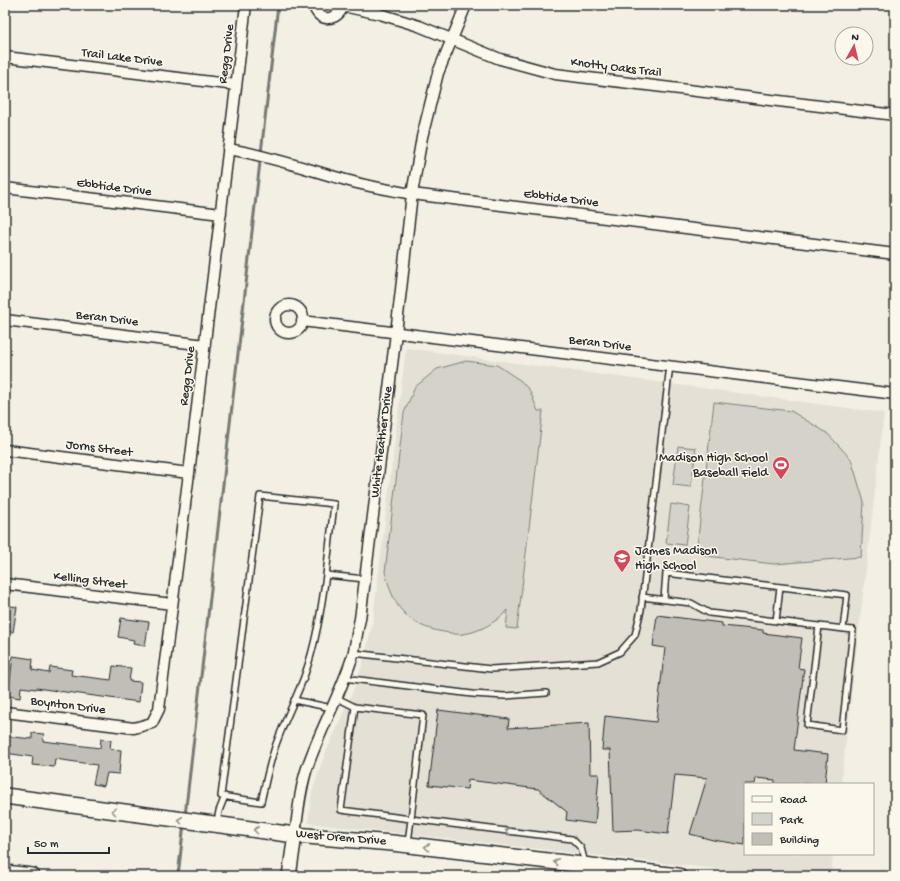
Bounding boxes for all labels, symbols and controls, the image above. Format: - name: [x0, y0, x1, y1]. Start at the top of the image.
- street label: Regg Drive: [216, 23, 238, 85]
- north arrow: [834, 26, 874, 66]
- text: N: [851, 32, 860, 45]
- street label: Trail Lake Drive: [80, 45, 164, 70]
- street label: Knotty Oaks Trail: [570, 55, 662, 81]
- street label: Ebbtide Drive: [76, 176, 153, 200]
- street label: Ebbtide Drive: [523, 187, 600, 211]
- street label: Beran Drive: [74, 308, 139, 330]
- street label: Beran Drive: [567, 333, 632, 355]
- street label: Regg Drive: [177, 345, 199, 407]
- street label: White Heather Drive: [368, 385, 396, 499]
- street label: Jorns Street: [65, 437, 135, 461]
- place label: Madison High School Baseball Field: [659, 451, 769, 481]
- sports icon: Madison High School Baseball Field: [771, 455, 791, 480]
- place label: James Madison High School: [635, 544, 718, 574]
- school or university icon: James Madison High School: [612, 548, 632, 573]
- street label: Kelling Street: [52, 569, 129, 593]
- street label: Boynton Drive: [29, 694, 107, 718]
- legend: [744, 783, 874, 855]
- text: Road: [780, 794, 807, 808]
- one-way arrow: [110, 807, 117, 816]
- text: Park: [779, 814, 805, 828]
- one-way arrow: [176, 815, 183, 824]
- one-way arrow: [253, 825, 259, 834]
- street label: West Orem Drive: [295, 827, 387, 849]
- one-way arrow: [505, 827, 511, 836]
- scale bar: [28, 829, 109, 855]
- text: Building: [779, 834, 819, 848]
- text: 50 m: [34, 838, 59, 852]
- one-way arrow: [423, 843, 430, 852]
- one-way arrow: [553, 858, 559, 867]

